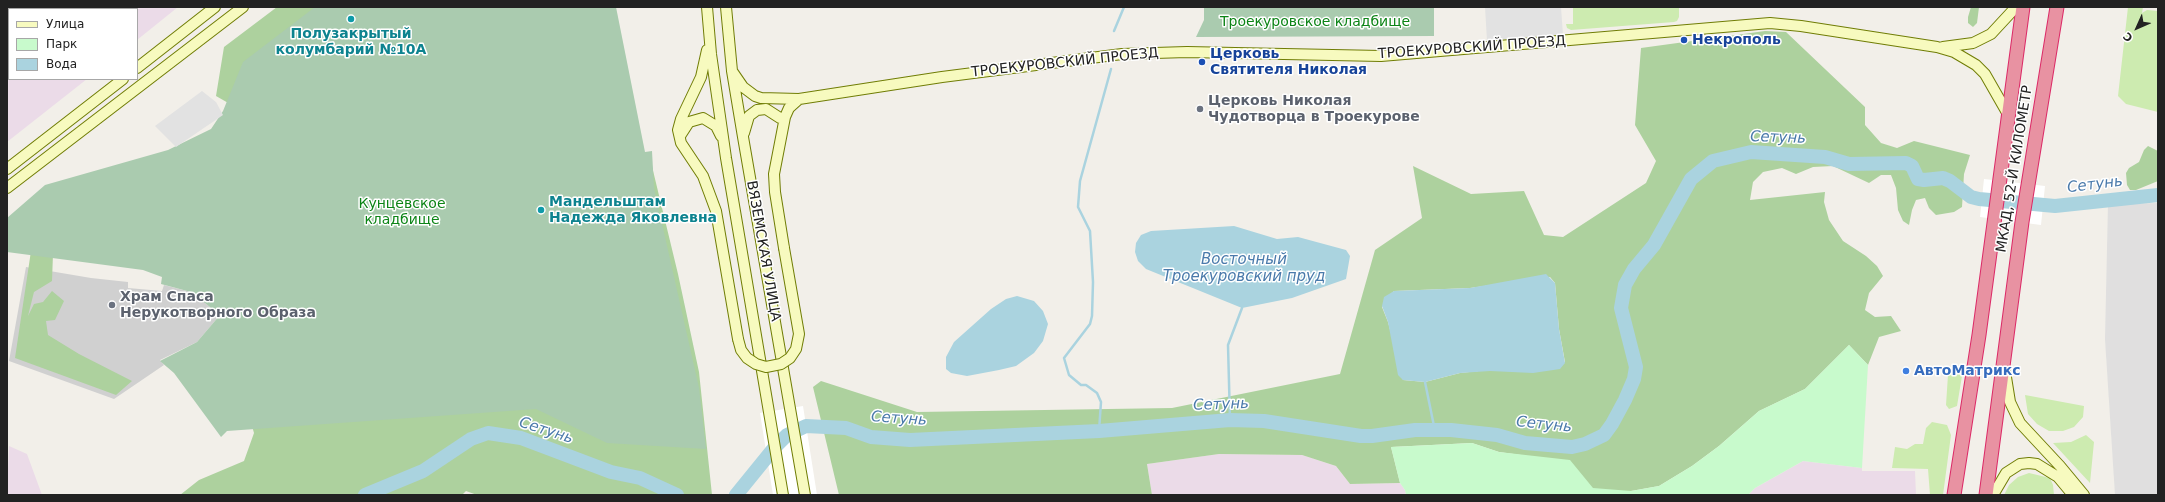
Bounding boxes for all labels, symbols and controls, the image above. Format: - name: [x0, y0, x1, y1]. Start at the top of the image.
- legend: [8, 8, 138, 80]
- north arrow: [2117, 8, 2157, 48]
- marker: Полузакрытый колумбарий №10А: [346, 14, 356, 24]
- park label: Троекуровское кладбище: [1220, 14, 1410, 30]
- text: Улица: [46, 17, 84, 31]
- place label: Полузакрытый колумбарий №10А: [276, 26, 426, 58]
- text: С: [2121, 29, 2136, 44]
- place label: Некрополь: [1692, 32, 1781, 48]
- street label: ТРОЕКУРОВСКИЙ ПРОЕЗД: [1378, 33, 1566, 63]
- marker: Некрополь: [1679, 35, 1689, 45]
- text: Парк: [46, 37, 77, 51]
- street label: ТРОЕКУРОВСКИЙ ПРОЕЗД: [971, 45, 1159, 81]
- place label: Церковь Святителя Николая: [1210, 46, 1367, 78]
- text: Вода: [46, 57, 77, 71]
- marker: Церковь Святителя Николая: [1197, 57, 1207, 67]
- street label: МКАД, 52-Й КИЛОМЕТР: [1993, 84, 2037, 254]
- place label: Церковь Николая Чудотворца в Троекурове: [1208, 93, 1420, 126]
- marker: Церковь Николая Чудотворца в Троекурове: [1195, 104, 1205, 114]
- water label: Сетунь: [1750, 128, 1806, 148]
- water label: Сетунь: [2066, 173, 2124, 197]
- street label: ВЯЗЕМСКАЯ УЛИЦА: [742, 179, 784, 323]
- place label: Мандельштам Надежда Яковлевна: [549, 194, 717, 226]
- park label: Кунцевское кладбище: [358, 196, 446, 228]
- marker: Мандельштам Надежда Яковлевна: [536, 205, 546, 215]
- water label: Восточный Троекуровский пруд: [1163, 251, 1325, 286]
- place label: Храм Спаса Нерукотворного Образа: [120, 289, 316, 322]
- marker: Храм Спаса Нерукотворного Образа: [107, 300, 117, 310]
- place label: АвтоМатрикс: [1914, 363, 2021, 379]
- marker: АвтоМатрикс: [1901, 366, 1911, 376]
- water label: Сетунь: [1193, 395, 1249, 415]
- water label: Сетунь: [870, 408, 928, 430]
- water label: Сетунь: [1515, 413, 1573, 437]
- water label: Сетунь: [517, 414, 575, 448]

